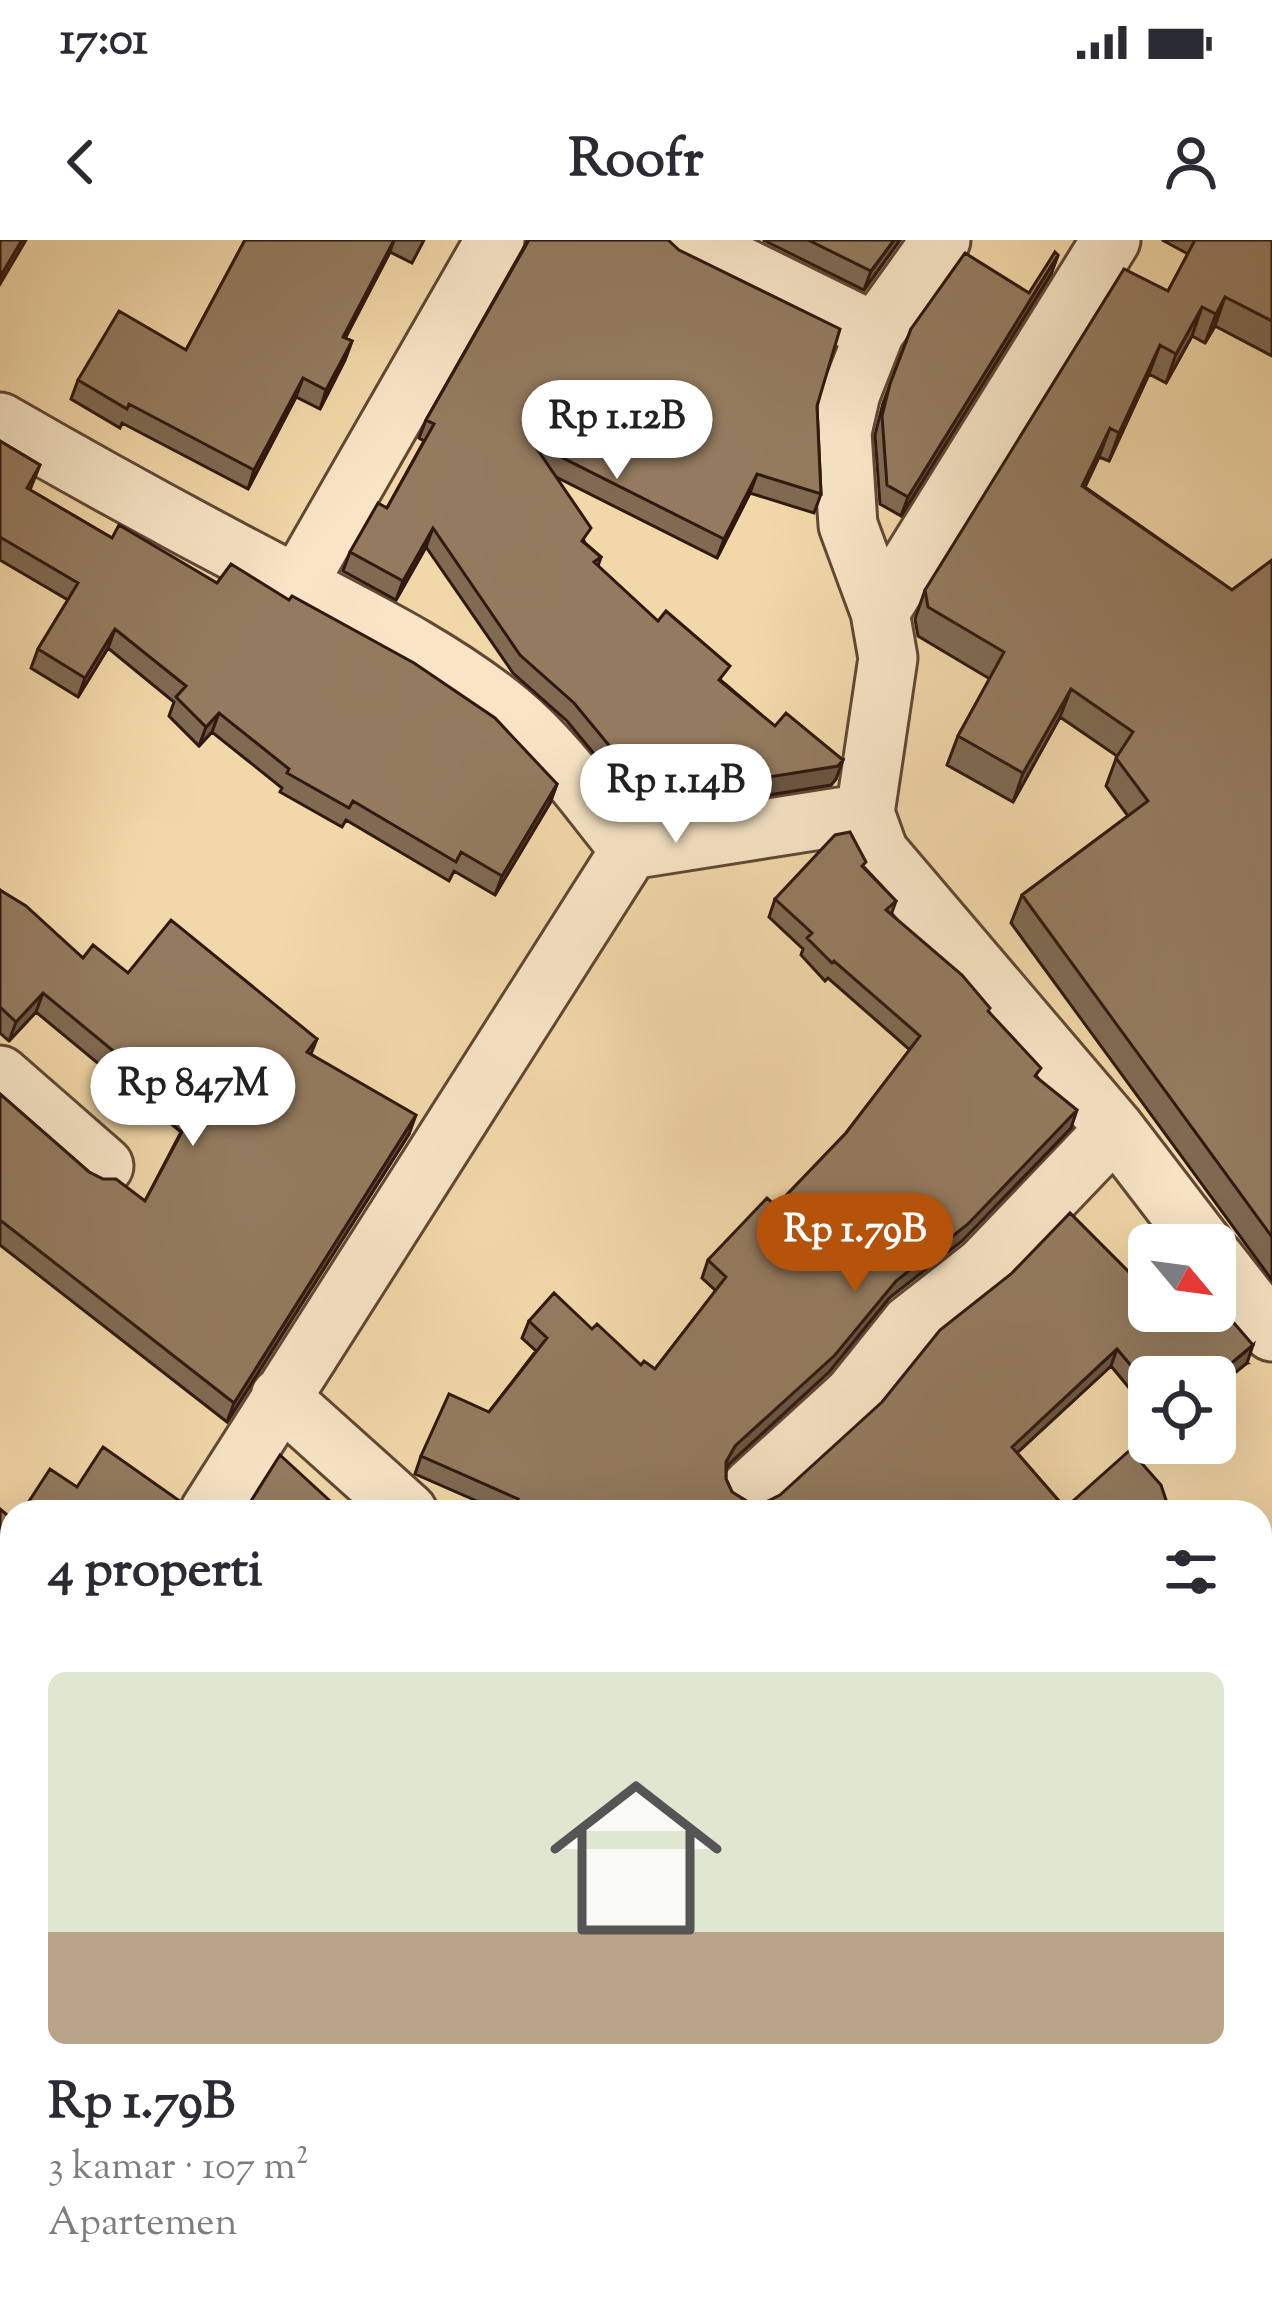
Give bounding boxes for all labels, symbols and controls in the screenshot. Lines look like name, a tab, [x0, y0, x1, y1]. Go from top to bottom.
text: 17:01	[60, 10, 148, 75]
text: Roofr	[568, 123, 704, 201]
icon: back	[48, 129, 114, 195]
icon: person	[1158, 129, 1224, 195]
pin: Rp 1.12B	[493, 380, 741, 482]
text: Rp 1.12B	[549, 391, 685, 447]
pin: Rp 1.14B	[552, 744, 800, 846]
text: Rp 1.14B	[607, 755, 745, 811]
pin: Rp 847M	[82, 1047, 304, 1149]
text: Rp 847M	[117, 1058, 269, 1114]
pin: Rp 1.79B	[731, 1193, 979, 1295]
text: Rp 1.79B	[784, 1204, 926, 1260]
north arrow	[1128, 1224, 1236, 1332]
map controls	[1128, 1224, 1236, 1464]
button: locate	[1128, 1356, 1236, 1464]
text: 4 properti	[48, 1536, 263, 1609]
icon: filters	[1158, 1539, 1224, 1605]
icon: home	[528, 1750, 744, 1966]
text: Rp 1.79B	[48, 2068, 235, 2141]
text: 3 kamar · 107 m²	[48, 2141, 309, 2197]
text: Apartemen	[48, 2197, 238, 2253]

